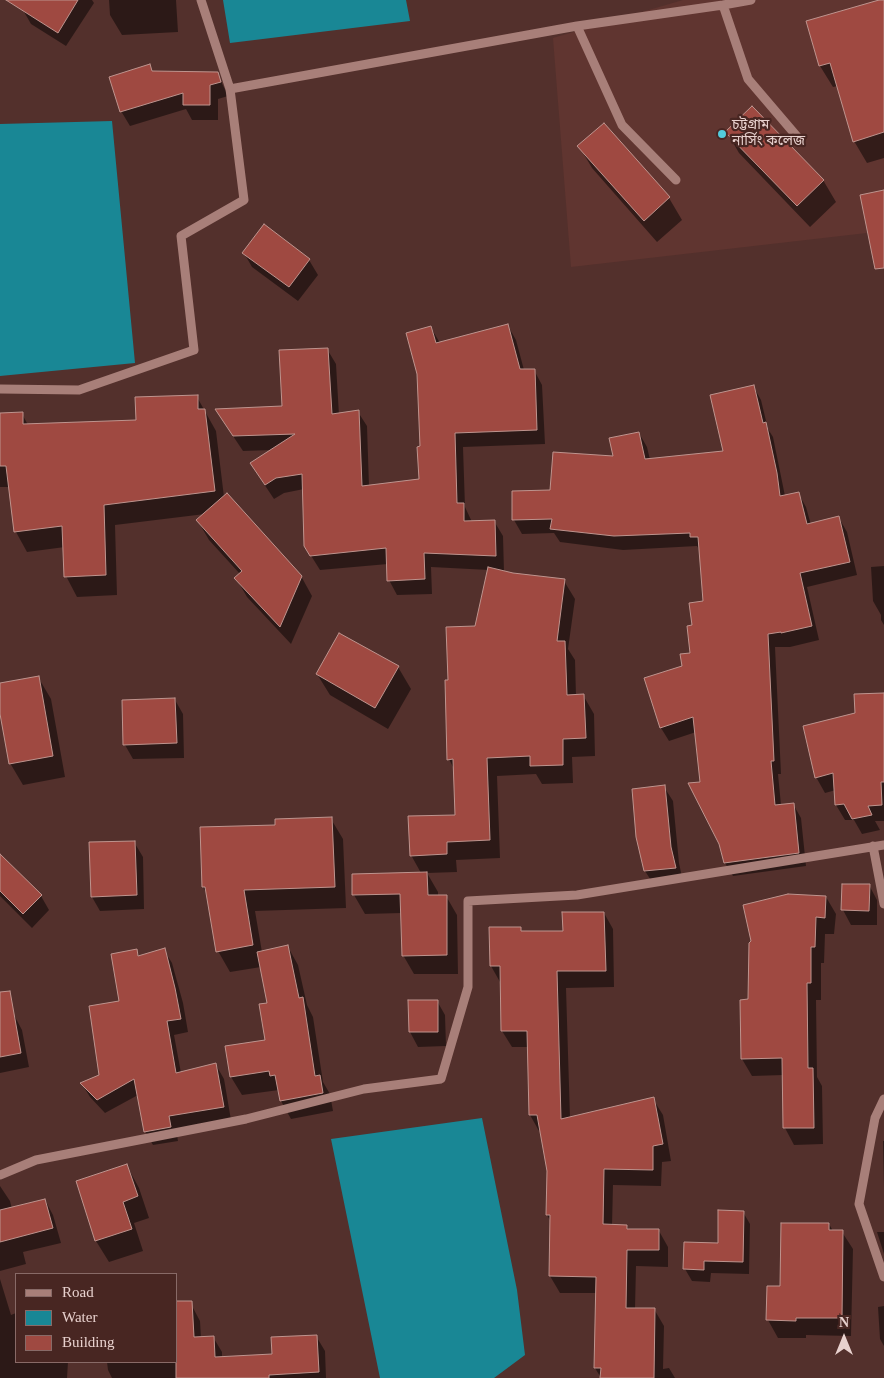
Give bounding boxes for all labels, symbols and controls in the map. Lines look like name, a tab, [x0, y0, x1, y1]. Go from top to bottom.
place label: চট্টগ্রাম নার্সিং কলেজ	[732, 118, 805, 150]
marker: চট্টগ্রাম নার্সিং কলেজ	[716, 128, 728, 140]
legend	[15, 1273, 178, 1363]
text: Road	[62, 1284, 94, 1300]
text: Water	[62, 1309, 97, 1325]
north arrow	[819, 1313, 869, 1363]
text: N	[839, 1315, 849, 1330]
text: Building	[62, 1334, 115, 1350]

